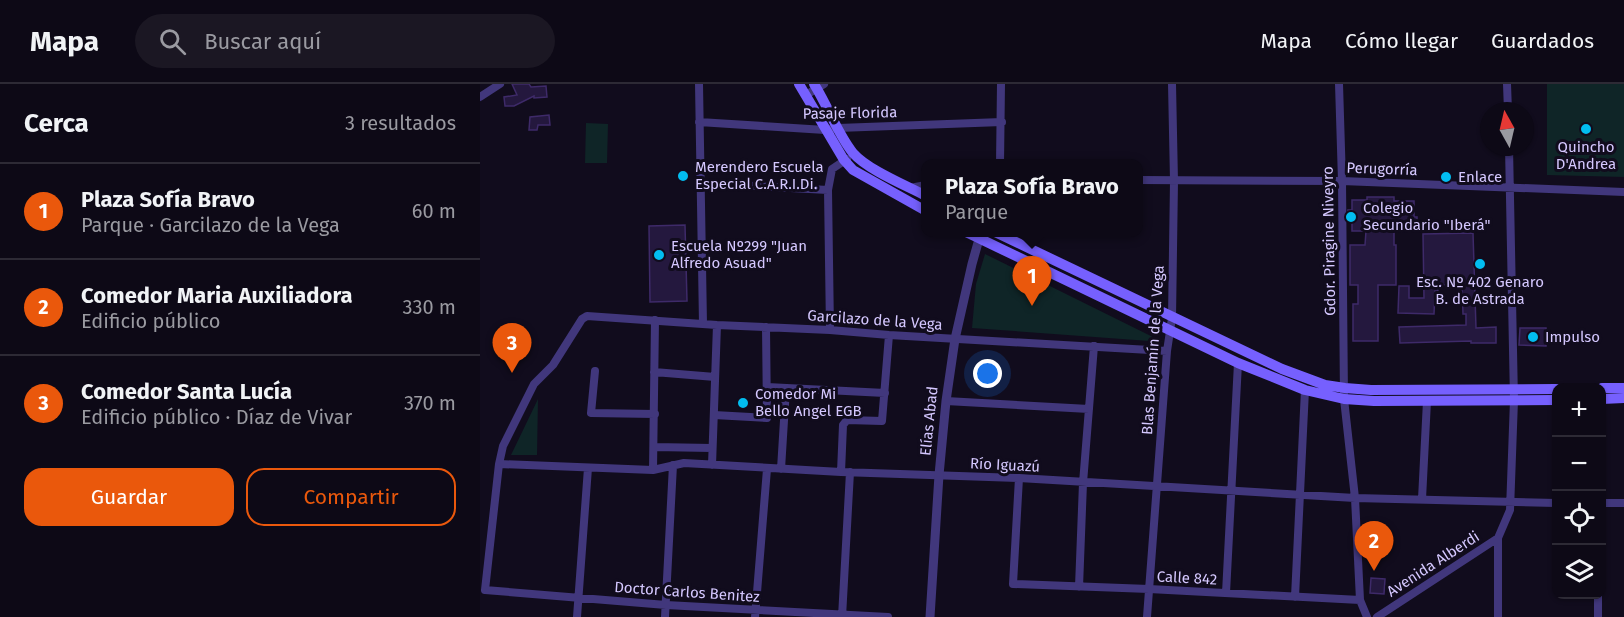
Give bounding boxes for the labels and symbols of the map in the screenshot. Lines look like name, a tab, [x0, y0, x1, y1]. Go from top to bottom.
north arrow	[1480, 102, 1534, 156]
street label: Pasaje Florida	[803, 103, 897, 123]
marker: Quincho D'Andrea	[1579, 122, 1593, 136]
place label: Quincho D'Andrea	[1556, 138, 1616, 173]
place label: Merendero Escuela Especial C.A.R.I.Di.	[695, 158, 824, 193]
street label: Perugorría	[1346, 159, 1418, 179]
street label: Gdor. Piragine Niveyro	[1319, 166, 1339, 316]
place label: Enlace	[1458, 168, 1502, 186]
marker: Merendero Escuela Especial C.A.R.I.Di.	[676, 169, 690, 183]
marker: Enlace	[1439, 170, 1453, 184]
place label: Colegio Secundario "Iberá"	[1363, 199, 1491, 234]
marker: Colegio Secundario "Iberá"	[1344, 210, 1358, 224]
place label: Escuela Nº299 "Juan Alfredo Asuad"	[671, 237, 807, 272]
marker: Escuela Nº299 "Juan Alfredo Asuad"	[652, 248, 666, 262]
pin: 1	[1012, 256, 1052, 306]
marker: Esc. Nº 402 Genaro B. de Astrada	[1473, 257, 1487, 271]
street label: Blas Benjamín de la Vega	[1138, 265, 1168, 435]
place label: Esc. Nº 402 Genaro B. de Astrada	[1416, 273, 1544, 308]
street label: Garcilazo de la Vega	[807, 306, 943, 334]
pin: 3	[492, 324, 531, 373]
place label: Impulso	[1545, 328, 1600, 346]
marker: Impulso	[1526, 330, 1540, 344]
your location	[973, 359, 1002, 388]
place label: Comedor Mi Bello Angel EGB	[755, 385, 862, 420]
street label: Elías Abad	[916, 385, 942, 457]
marker: Comedor Mi Bello Angel EGB	[736, 396, 750, 410]
street label: Río Iguazú	[970, 454, 1040, 476]
pin: 2	[1354, 522, 1394, 571]
street label: Avenida Alberdi	[1383, 527, 1483, 601]
street label: Calle 842	[1156, 567, 1218, 589]
street label: Doctor Carlos Benitez	[614, 578, 761, 606]

